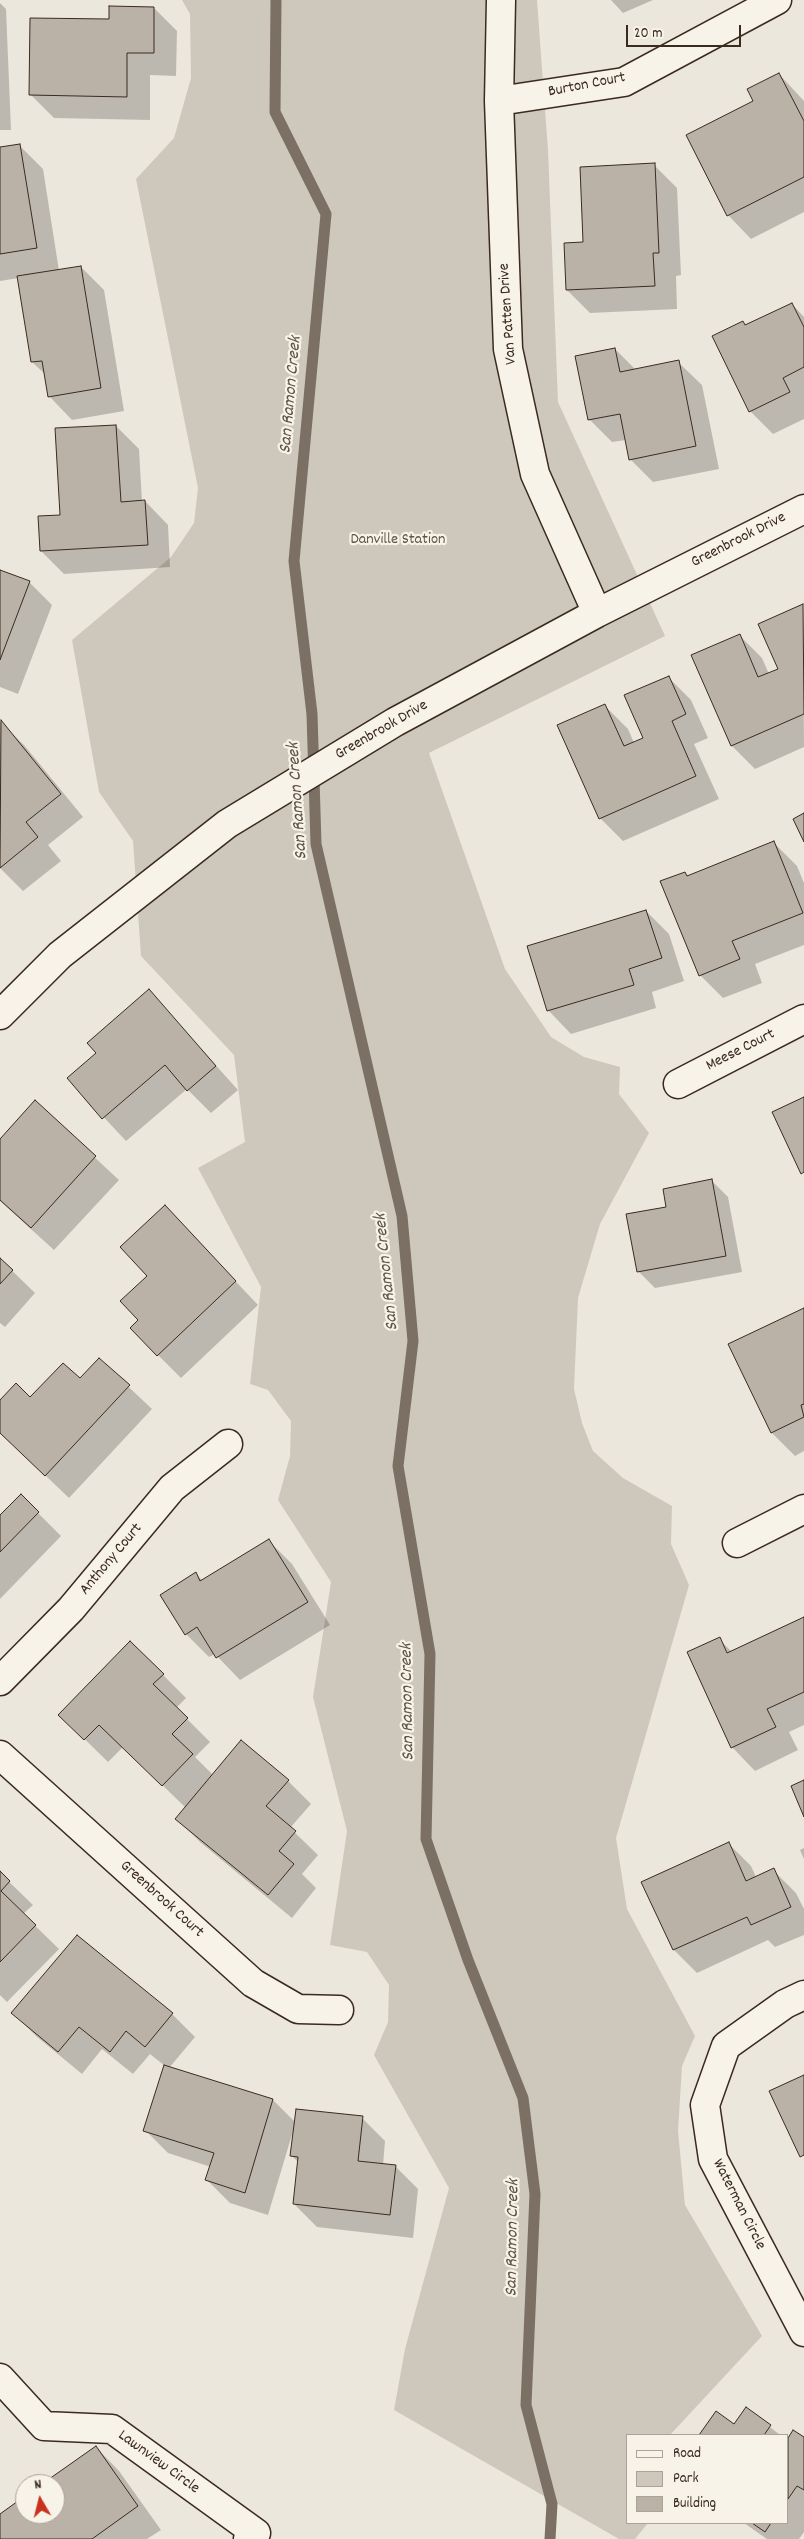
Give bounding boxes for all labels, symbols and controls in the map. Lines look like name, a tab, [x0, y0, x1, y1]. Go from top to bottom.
scale bar	[629, 15, 744, 47]
text: 20 m	[634, 23, 662, 45]
street label: Burton Court	[547, 69, 627, 103]
street label: Van Patten Drive	[496, 263, 522, 365]
water label: San Ramon Creek	[276, 335, 308, 455]
street label: Greenbrook Drive	[688, 509, 790, 573]
park label: Danville Station	[351, 531, 445, 551]
street label: Greenbrook Drive	[332, 697, 432, 765]
water label: San Ramon Creek	[284, 742, 314, 860]
street label: Meese Court	[703, 1025, 779, 1077]
water label: San Ramon Creek	[371, 1212, 405, 1332]
street label: Anthony Court	[76, 1520, 148, 1600]
water label: San Ramon Creek	[397, 1643, 421, 1761]
street label: Greenbrook Court	[115, 1857, 207, 1943]
street label: Waterman Circle	[707, 2156, 769, 2254]
water label: San Ramon Creek	[502, 2179, 526, 2297]
street label: Lawnview Circle	[113, 2427, 203, 2499]
legend	[626, 2434, 789, 2524]
text: Road	[673, 2443, 701, 2465]
text: Park	[673, 2468, 699, 2490]
north arrow	[15, 2474, 65, 2524]
text: N	[33, 2475, 43, 2496]
text: Building	[673, 2493, 716, 2515]

